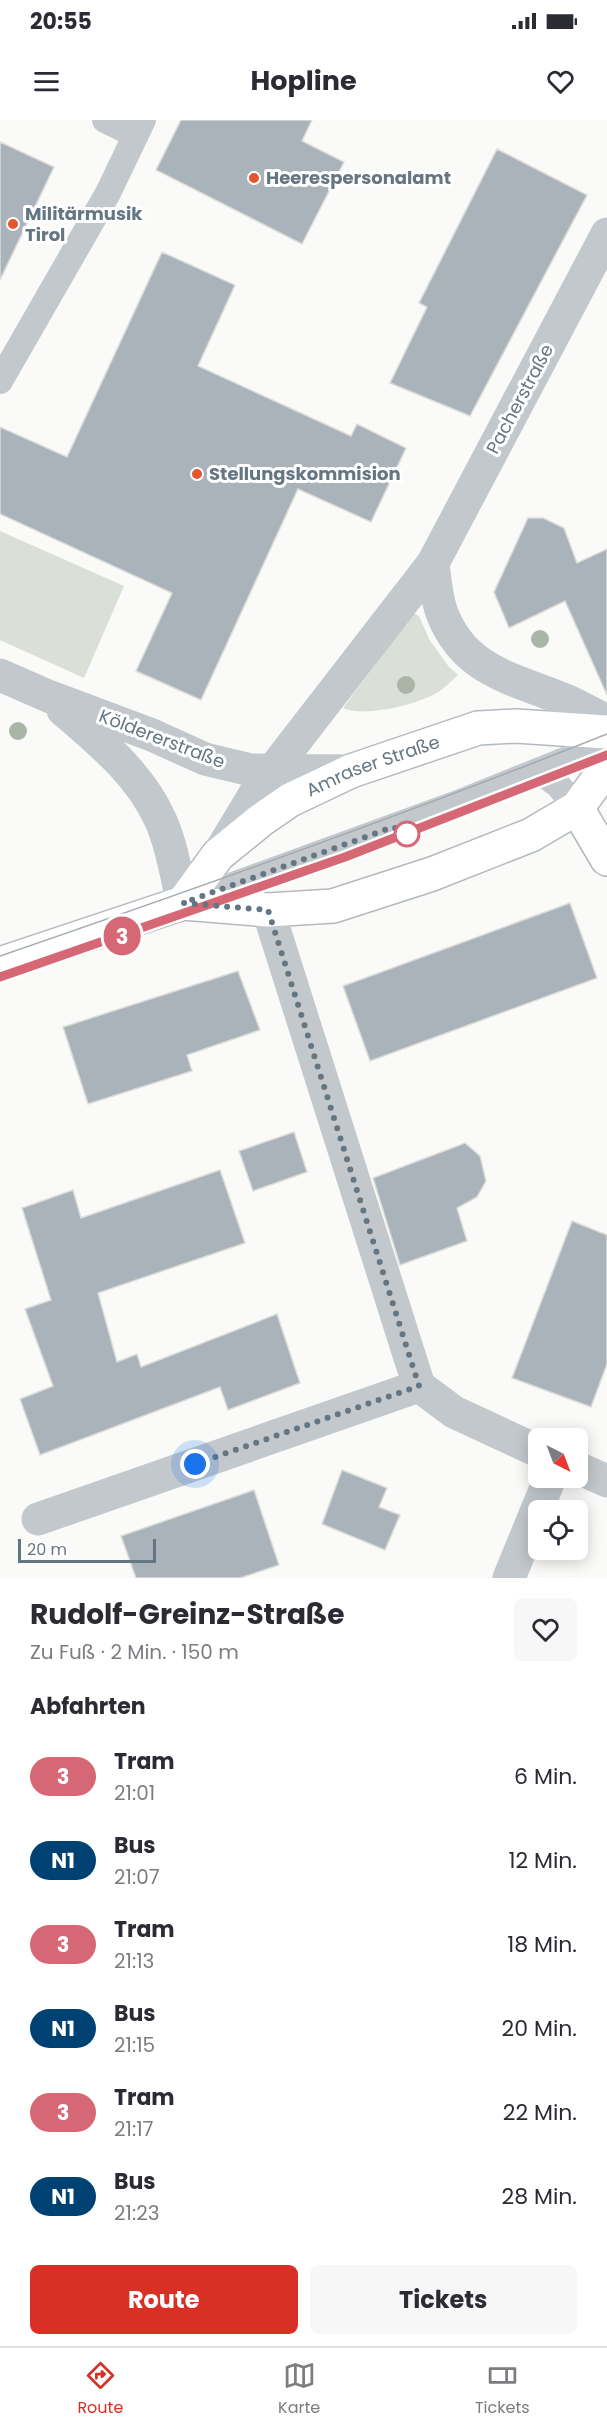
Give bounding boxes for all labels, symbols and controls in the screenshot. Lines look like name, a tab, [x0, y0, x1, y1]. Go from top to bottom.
text: 20:55	[30, 6, 92, 37]
text: Hopline	[250, 62, 357, 99]
icon: menu	[30, 65, 63, 98]
icon: heart	[544, 65, 577, 98]
place label: Heerespersonalamt	[266, 165, 451, 190]
marker: Heerespersonalamt	[247, 171, 261, 185]
place label: Militärmusik Tirol	[25, 201, 143, 247]
marker: Militärmusik Tirol	[6, 217, 20, 231]
street label: Pacherstraße	[480, 339, 559, 458]
place label: Stellungskommision	[209, 461, 401, 486]
marker: Stellungskommision	[190, 467, 204, 481]
street label: Köldererstraße	[96, 703, 229, 774]
street label: Amraser Straße	[302, 729, 443, 803]
unlabelled marker	[394, 821, 420, 847]
line badge: 3	[102, 916, 142, 956]
text: 3	[116, 922, 128, 951]
north arrow	[528, 1428, 588, 1488]
map controls	[528, 1428, 588, 1560]
your location	[180, 1449, 210, 1479]
button: locate	[528, 1500, 588, 1560]
scale bar	[18, 1536, 156, 1564]
text: 20 m	[27, 1538, 67, 1561]
text: Rudolf-Greinz-Straße	[30, 1595, 345, 1634]
button: heart	[514, 1598, 577, 1661]
text: Zu Fuß · 2 Min. · 150 m	[30, 1638, 239, 1666]
text: Abfahrten	[30, 1691, 146, 1722]
text: Tram	[114, 1746, 175, 1777]
text: 6 Min.	[514, 1761, 577, 1792]
text: 3	[57, 1762, 69, 1791]
text: 21:01	[114, 1779, 155, 1807]
text: Bus	[114, 1830, 156, 1861]
text: 12 Min.	[508, 1845, 577, 1876]
text: N1	[51, 1846, 75, 1875]
text: 21:07	[114, 1863, 160, 1891]
text: Tram	[114, 1914, 175, 1945]
text: 18 Min.	[507, 1929, 577, 1960]
text: 3	[57, 1930, 69, 1959]
text: 21:13	[114, 1947, 154, 1975]
text: Bus	[114, 1998, 156, 2029]
text: 20 Min.	[502, 2013, 577, 2044]
text: N1	[51, 2014, 75, 2043]
text: 21:15	[114, 2031, 155, 2059]
text: Tram	[114, 2082, 175, 2113]
text: 22 Min.	[503, 2097, 577, 2128]
text: 3	[57, 2098, 69, 2127]
text: 21:17	[114, 2115, 153, 2143]
text: Bus	[114, 2166, 156, 2197]
text: 28 Min.	[502, 2181, 577, 2212]
text: N1	[51, 2182, 75, 2211]
text: 21:23	[114, 2199, 159, 2227]
button: Route	[30, 2265, 298, 2334]
button: Tickets	[310, 2265, 577, 2334]
tab: Route	[77, 2359, 123, 2420]
tab: Karte	[278, 2359, 320, 2420]
tab: Tickets	[475, 2359, 530, 2420]

